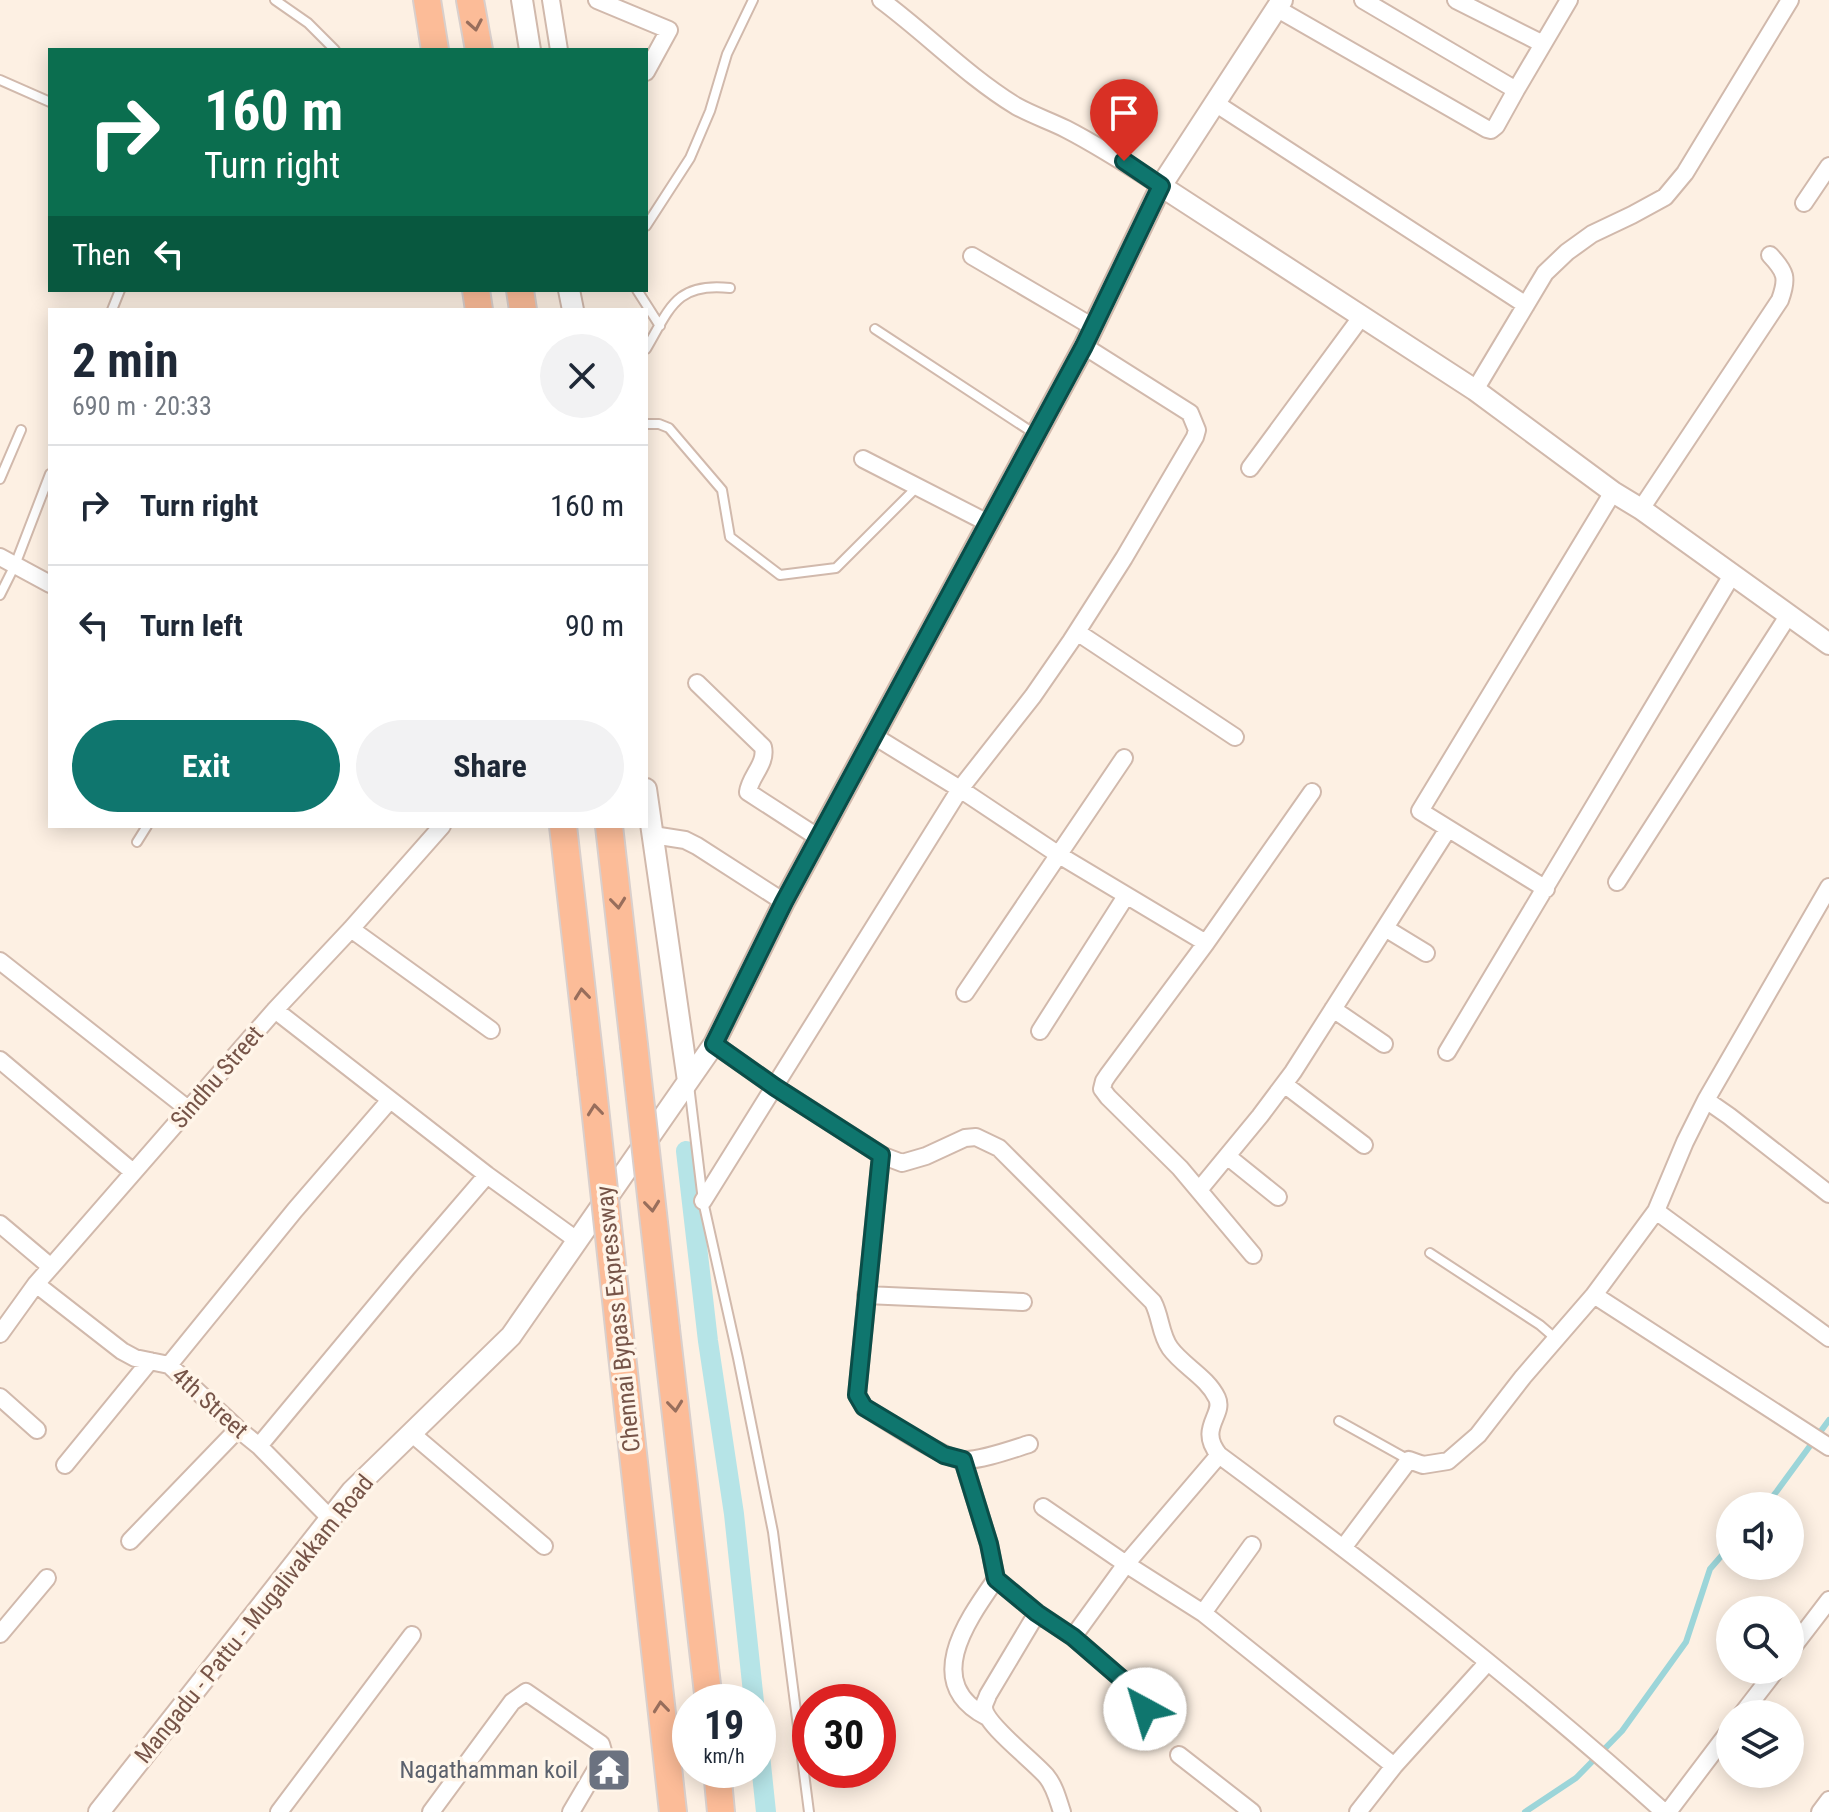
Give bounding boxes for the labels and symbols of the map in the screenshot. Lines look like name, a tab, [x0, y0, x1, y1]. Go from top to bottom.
one-way arrow	[465, 18, 482, 32]
pin	[1090, 79, 1158, 161]
one-way arrow	[609, 897, 626, 910]
one-way arrow	[573, 987, 590, 1000]
street label: Sindhu Street	[165, 1020, 269, 1134]
one-way arrow	[586, 1104, 603, 1117]
street label: Chennai Bypass Expressway	[590, 1185, 646, 1453]
one-way arrow	[644, 1200, 661, 1213]
street label: 4th Street	[166, 1362, 254, 1444]
one-way arrow	[667, 1400, 684, 1413]
street label: Mangadu - Pattu - Mugalivakkam Road	[129, 1469, 379, 1769]
position arrow	[1103, 1667, 1187, 1751]
speed limit sign: 30	[792, 1684, 896, 1788]
one-way arrow	[653, 1700, 670, 1713]
temple icon: Nagathamman koil	[585, 1746, 633, 1794]
place label: Nagathamman koil	[399, 1756, 578, 1784]

